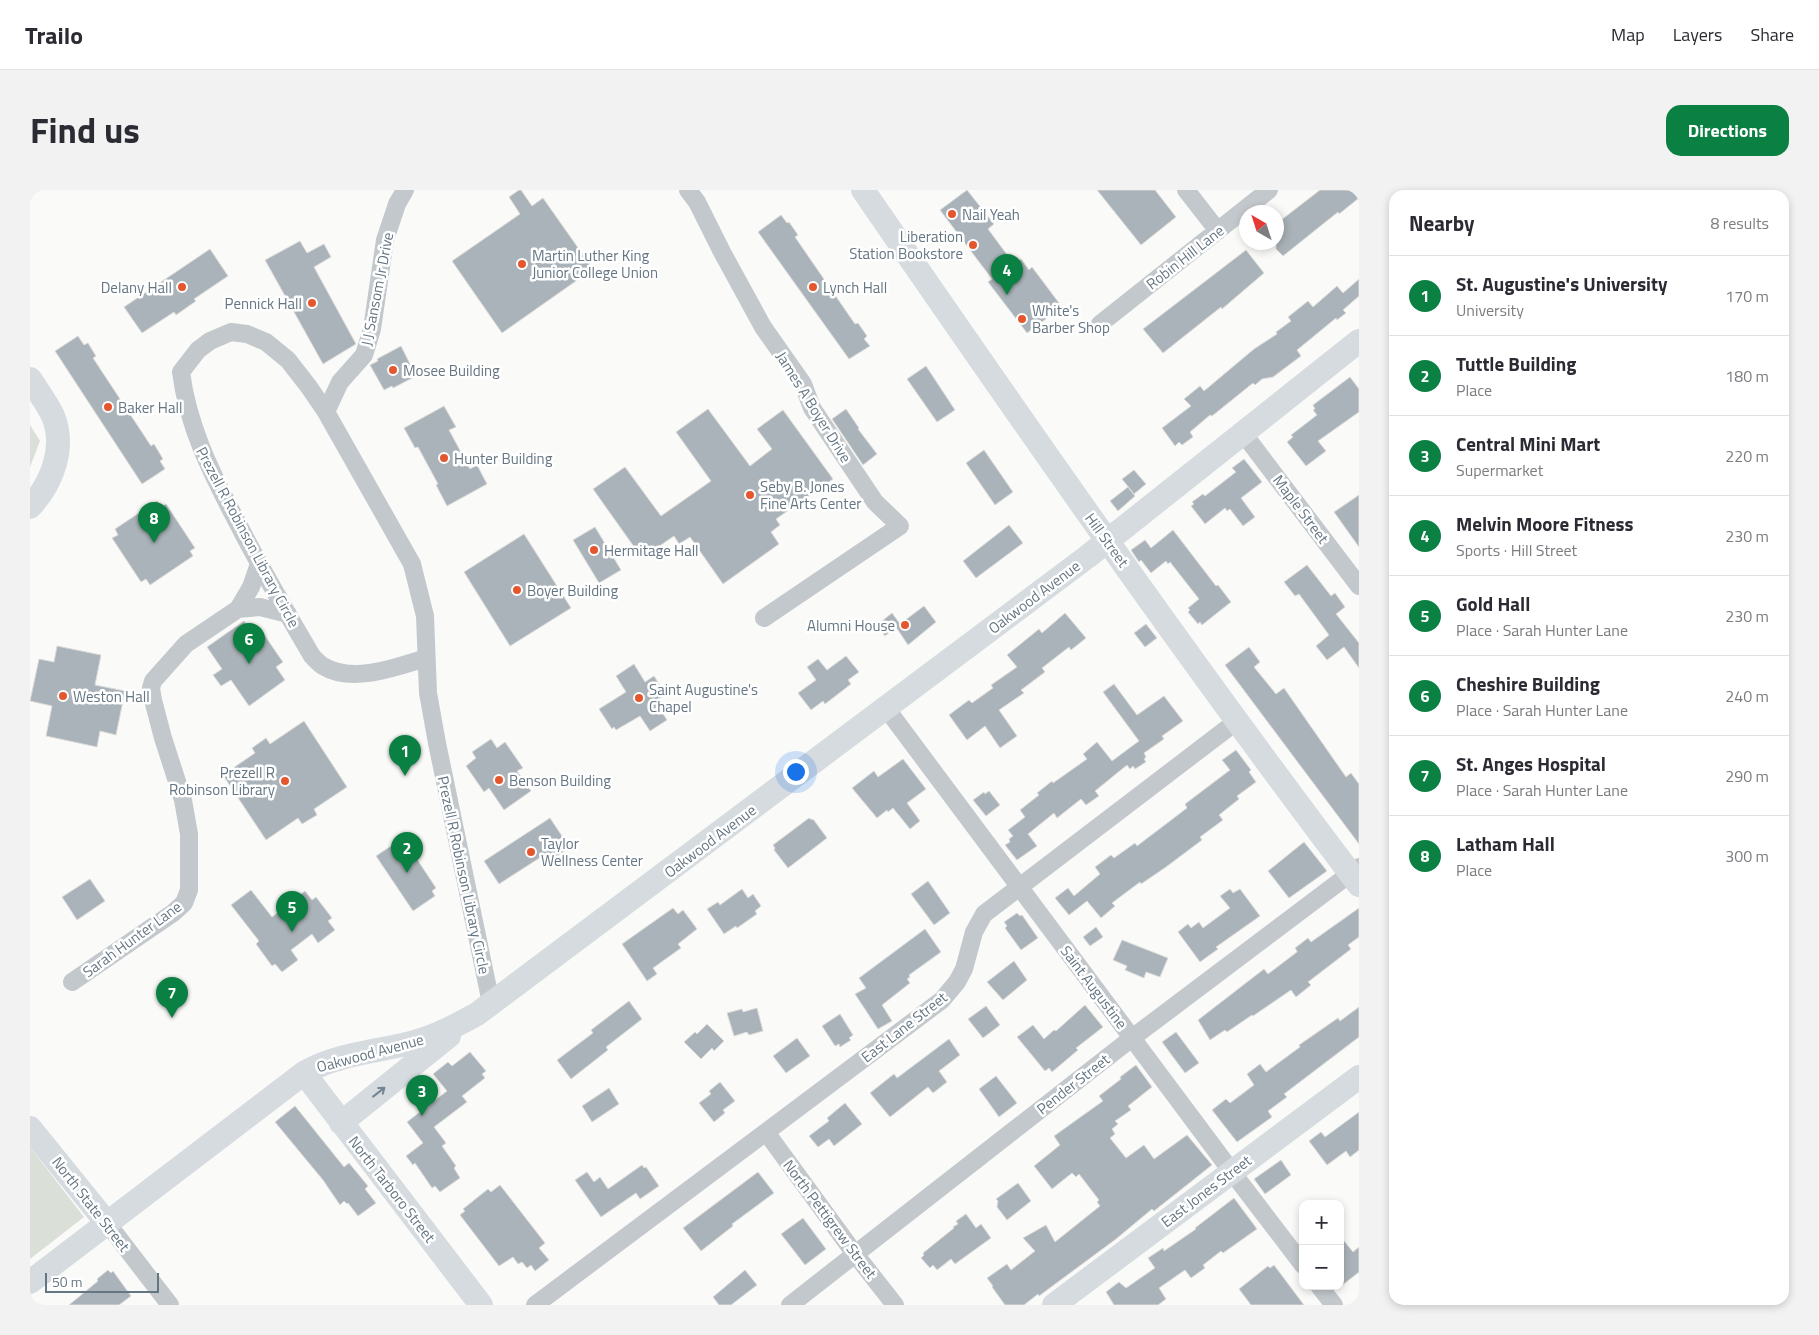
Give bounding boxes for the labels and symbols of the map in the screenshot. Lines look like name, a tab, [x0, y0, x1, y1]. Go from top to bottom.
place label: Nail Yeah	[962, 203, 1020, 226]
north arrow	[1239, 205, 1284, 250]
marker: Nail Yeah	[946, 208, 958, 220]
street label: Robin Hill Lane	[1141, 219, 1229, 295]
place label: Liberation Station Bookstore	[849, 225, 963, 265]
street label: J J Sansom Jr Drive	[355, 230, 399, 348]
marker: Liberation Station Bookstore	[967, 239, 979, 251]
place label: Martin Luther King Junior College Union	[532, 244, 658, 284]
pin: 4	[991, 254, 1023, 295]
marker: Martin Luther King Junior College Union	[516, 258, 528, 270]
place label: Delany Hall	[101, 276, 172, 299]
place label: Lynch Hall	[823, 276, 887, 299]
marker: Delany Hall	[176, 281, 188, 293]
marker: Lynch Hall	[807, 281, 819, 293]
place label: Pennick Hall	[225, 292, 302, 315]
marker: Pennick Hall	[306, 297, 318, 309]
place label: White's Barber Shop	[1032, 299, 1110, 339]
marker: White's Barber Shop	[1016, 313, 1028, 325]
street label: James A Boyer Drive	[770, 347, 858, 467]
place label: Mosee Building	[403, 359, 500, 382]
marker: Mosee Building	[387, 364, 399, 376]
place label: Baker Hall	[118, 396, 182, 419]
marker: Baker Hall	[102, 401, 114, 413]
street label: Prezell R Robinson Library Circle	[190, 442, 306, 632]
place label: Hunter Building	[454, 447, 553, 470]
marker: Hunter Building	[438, 452, 450, 464]
street label: Maple Street	[1267, 470, 1335, 549]
place label: Seby B. Jones Fine Arts Center	[760, 475, 861, 515]
marker: Seby B. Jones Fine Arts Center	[744, 489, 756, 501]
pin: 8	[138, 502, 170, 543]
street label: Hill Street	[1079, 508, 1135, 573]
place label: Hermitage Hall	[604, 539, 699, 562]
marker: Hermitage Hall	[588, 544, 600, 556]
street label: Oakwood Avenue	[983, 555, 1085, 639]
place label: Boyer Building	[527, 579, 618, 602]
marker: Boyer Building	[511, 584, 523, 596]
place label: Alumni House	[807, 614, 895, 637]
marker: Alumni House	[899, 619, 911, 631]
pin: 6	[233, 623, 265, 664]
place label: Saint Augustine's Chapel	[649, 678, 758, 718]
place label: Weston Hall	[73, 685, 150, 708]
marker: Weston Hall	[57, 690, 69, 702]
marker: Saint Augustine's Chapel	[633, 692, 645, 704]
pin: 1	[389, 735, 421, 776]
your location	[783, 759, 809, 785]
place label: Prezell R Robinson Library	[169, 761, 275, 801]
place label: Benson Building	[509, 769, 611, 792]
street label: Prezell R Robinson Library Circle	[432, 774, 496, 976]
marker: Benson Building	[493, 774, 505, 786]
marker: Prezell R Robinson Library	[279, 775, 291, 787]
street label: Oakwood Avenue	[659, 799, 761, 883]
pin: 2	[391, 832, 423, 873]
place label: Taylor Wellness Center	[541, 832, 643, 872]
marker: Taylor Wellness Center	[525, 846, 537, 858]
pin: 5	[276, 891, 308, 932]
street label: Sarah Hunter Lane	[78, 895, 186, 983]
street label: Saint Augustine	[1055, 940, 1133, 1034]
pin: 7	[156, 977, 188, 1018]
street label: East Lane Street	[856, 986, 952, 1068]
street label: Oakwood Avenue	[314, 1028, 426, 1078]
street label: Pender Street	[1032, 1048, 1115, 1120]
pin: 3	[406, 1075, 438, 1116]
one-way arrow	[372, 1087, 385, 1098]
street label: North Tarboro Street	[343, 1131, 441, 1248]
street label: East Jones Street	[1156, 1149, 1257, 1233]
street label: North State Street	[46, 1151, 136, 1257]
street label: North Pettigrew Street	[778, 1155, 883, 1284]
scale bar	[45, 1270, 159, 1293]

